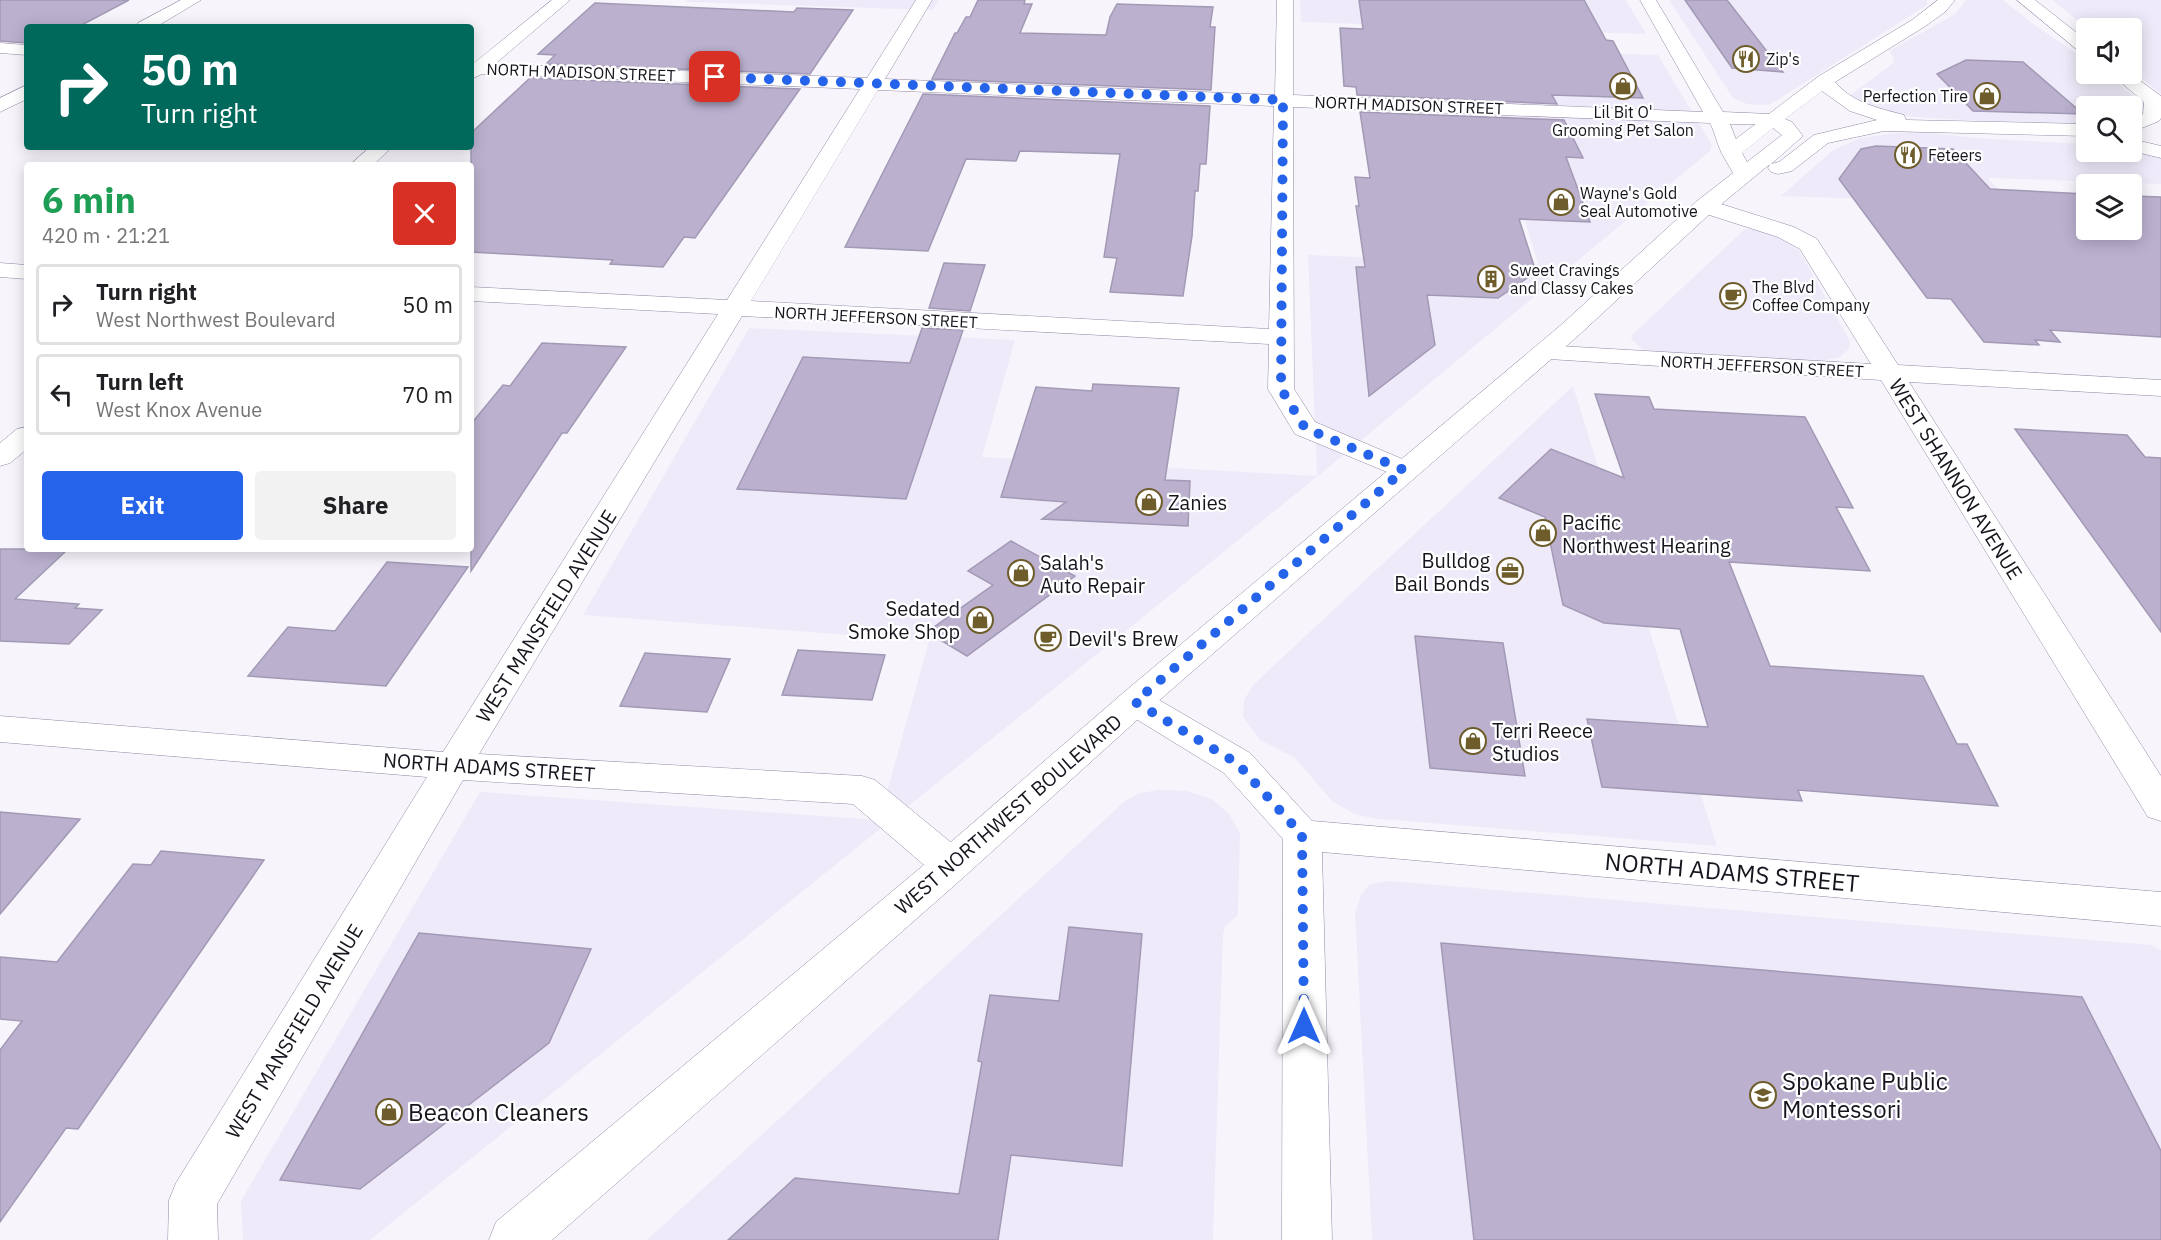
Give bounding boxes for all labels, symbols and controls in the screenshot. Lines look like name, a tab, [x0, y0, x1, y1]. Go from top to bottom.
map controls	[2076, 18, 2142, 240]
button: sound	[2076, 18, 2142, 84]
text: 50 m	[141, 42, 239, 97]
restaurant icon: Zip's	[1731, 44, 1761, 74]
icon: right	[42, 48, 120, 126]
place label: Zip's	[1766, 49, 1800, 69]
pin	[689, 51, 740, 102]
street label: NORTH MADISON STREET	[486, 59, 676, 85]
icon: arrive	[698, 60, 731, 93]
shop icon: Lil Bit O' Grooming Pet Salon	[1608, 71, 1638, 101]
shop icon: Perfection Tire	[1972, 81, 2002, 111]
place label: Perfection Tire	[1863, 86, 1968, 106]
street label: NORTH MADISON STREET	[1314, 92, 1504, 118]
text: Turn right	[141, 95, 258, 130]
button: search	[2076, 96, 2142, 162]
place label: Lil Bit O' Grooming Pet Salon	[1552, 102, 1694, 140]
restaurant icon: Feteers	[1893, 140, 1923, 170]
place label: Feteers	[1928, 145, 1982, 165]
button: layers	[2076, 174, 2142, 240]
text: 6 min	[42, 176, 136, 223]
button: close	[393, 182, 456, 245]
place label: Wayne's Gold Seal Automotive	[1580, 183, 1698, 221]
shop icon: Wayne's Gold Seal Automotive	[1546, 187, 1576, 217]
text: 420 m · 21:21	[42, 222, 170, 249]
place label: Sweet Cravings and Classy Cakes	[1510, 260, 1634, 298]
building icon: Sweet Cravings and Classy Cakes	[1476, 264, 1506, 294]
text: Turn right	[96, 277, 197, 306]
place label: The Blvd Coffee Company	[1752, 277, 1870, 315]
cafe icon: The Blvd Coffee Company	[1718, 281, 1748, 311]
icon: right	[45, 288, 78, 321]
text: 50 m	[402, 290, 453, 319]
street label: NORTH JEFFERSON STREET	[774, 302, 978, 332]
text: West Northwest Boulevard	[96, 306, 336, 333]
street label: NORTH JEFFERSON STREET	[1660, 351, 1864, 381]
text: Turn left	[96, 367, 184, 396]
street label: WEST SHANNON AVENUE	[1883, 373, 2029, 585]
icon: left	[45, 378, 78, 411]
text: 70 m	[402, 380, 453, 409]
text: West Knox Avenue	[96, 396, 262, 423]
button: Exit	[42, 471, 243, 540]
button: Share	[255, 471, 456, 540]
shop icon: Zanies	[1134, 487, 1164, 517]
place label: Zanies	[1168, 489, 1227, 516]
street label: WEST MANSFIELD AVENUE	[469, 505, 623, 727]
place label: Pacific Northwest Hearing	[1562, 509, 1731, 559]
shop icon: Pacific Northwest Hearing	[1528, 518, 1558, 548]
place label: Bulldog Bail Bonds	[1394, 547, 1490, 597]
place label: Salah's Auto Repair	[1040, 549, 1145, 599]
office icon: Bulldog Bail Bonds	[1495, 556, 1525, 586]
shop icon: Salah's Auto Repair	[1006, 558, 1036, 588]
place label: Sedated Smoke Shop	[848, 595, 960, 645]
shop icon: Sedated Smoke Shop	[965, 605, 995, 635]
cafe icon: Devil's Brew	[1033, 623, 1063, 653]
place label: Devil's Brew	[1068, 625, 1178, 652]
street label: WEST NORTHWEST BOULEVARD	[889, 708, 1127, 920]
place label: Terri Reece Studios	[1492, 717, 1593, 767]
shop icon: Terri Reece Studios	[1458, 726, 1488, 756]
street label: NORTH ADAMS STREET	[382, 746, 596, 788]
street label: NORTH ADAMS STREET	[1603, 845, 1861, 899]
street label: WEST MANSFIELD AVENUE	[219, 919, 369, 1143]
position arrow	[1272, 994, 1336, 1058]
place label: Spokane Public Montessori	[1782, 1065, 1948, 1125]
school or university icon: Spokane Public Montessori	[1748, 1080, 1778, 1110]
place label: Beacon Cleaners	[408, 1096, 589, 1128]
shop icon: Beacon Cleaners	[374, 1097, 404, 1127]

